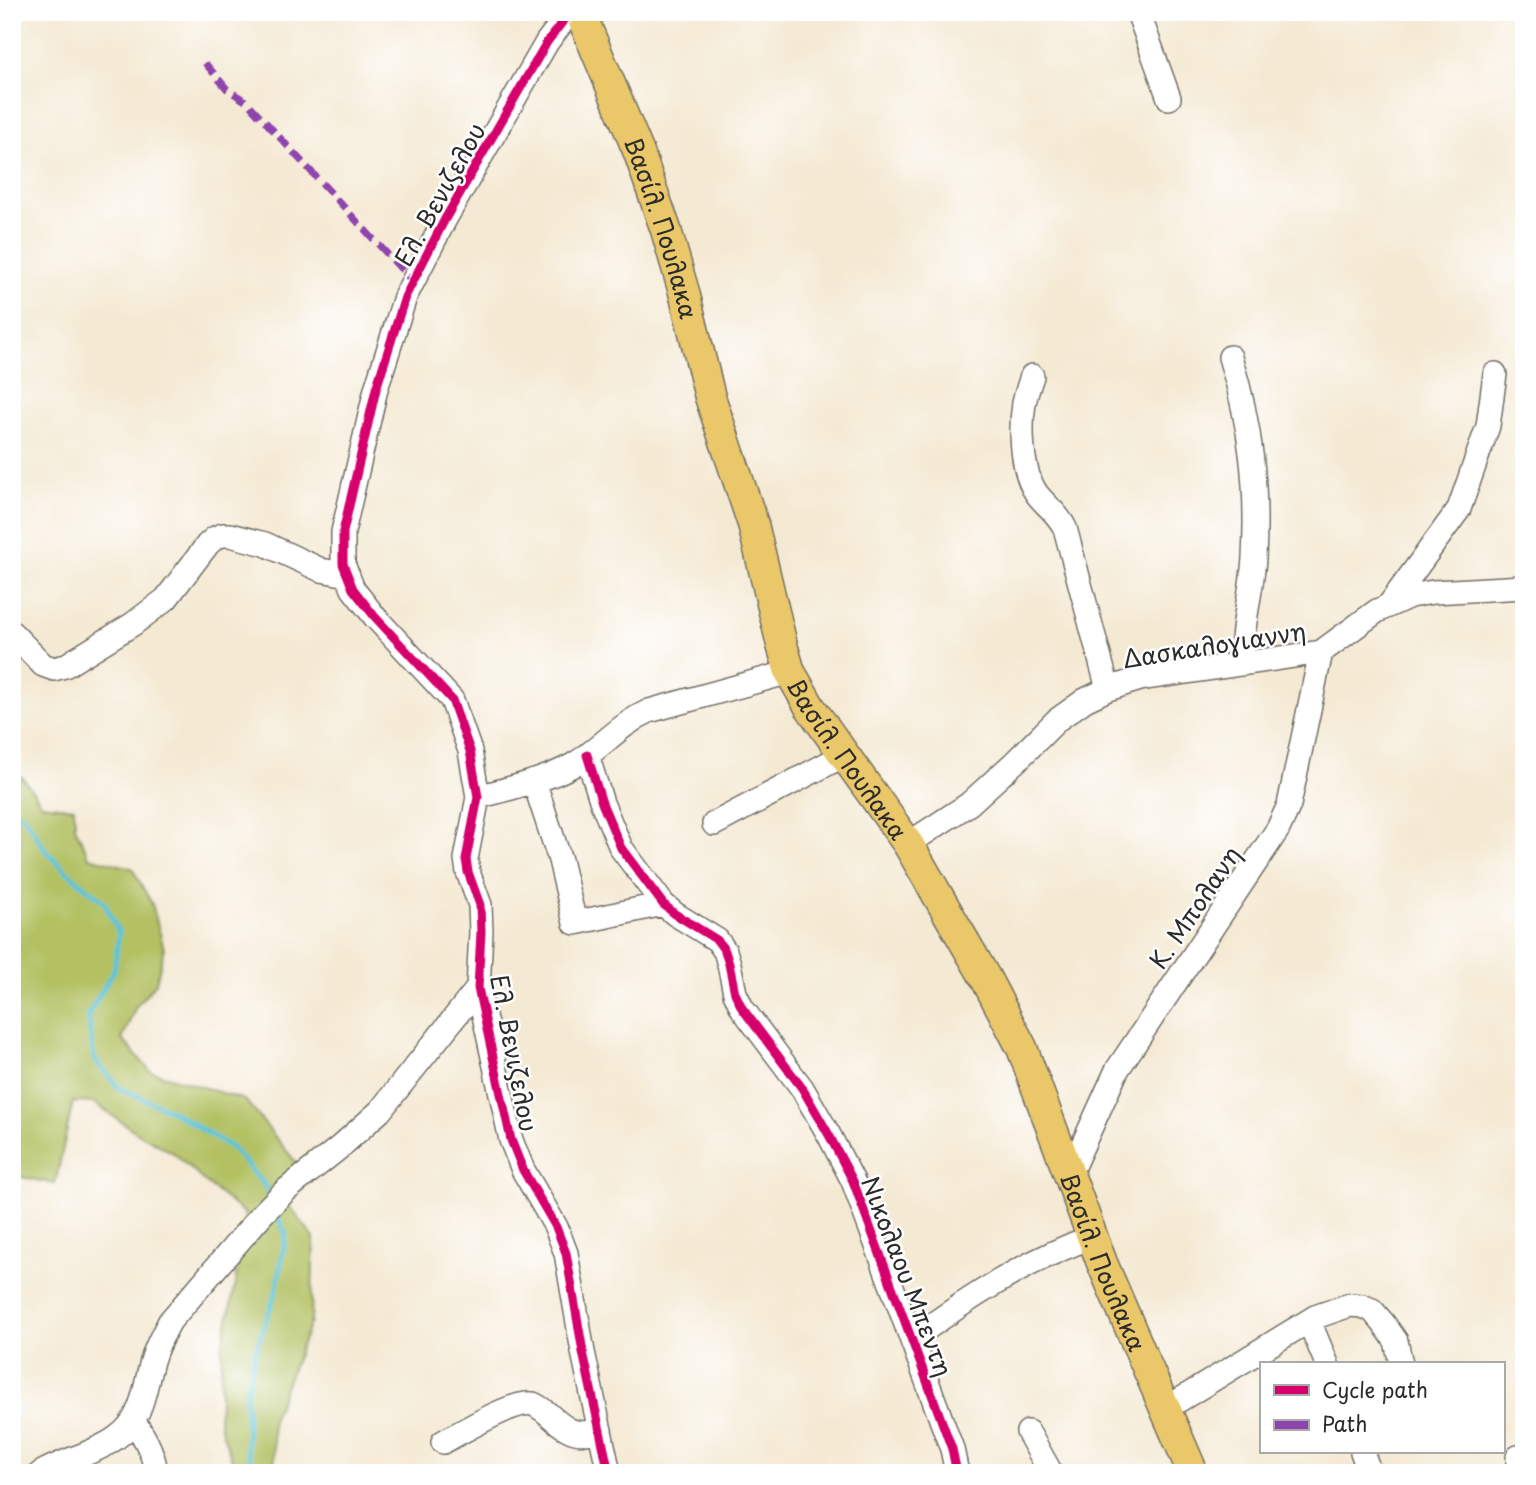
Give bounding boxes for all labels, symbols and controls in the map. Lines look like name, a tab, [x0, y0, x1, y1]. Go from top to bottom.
street label: Ελ. Βενιζελου	[385, 116, 493, 272]
street label: Βασίλ. Πουλακα	[616, 130, 708, 323]
street label: Δασκαλογιαννη	[1120, 612, 1308, 676]
street label: Βασίλ. Πουλακα	[779, 671, 917, 847]
street label: Κ. Μπολανη	[1139, 838, 1249, 976]
street label: Ελ. Βενιζελου	[482, 971, 548, 1135]
street label: Βασίλ. Πουλακα	[1052, 1167, 1156, 1357]
street label: Νικολαου Μπεντη	[853, 1171, 963, 1381]
legend	[1260, 1362, 1504, 1454]
text: Cycle path	[1322, 1373, 1428, 1405]
text: Path	[1322, 1407, 1367, 1439]

